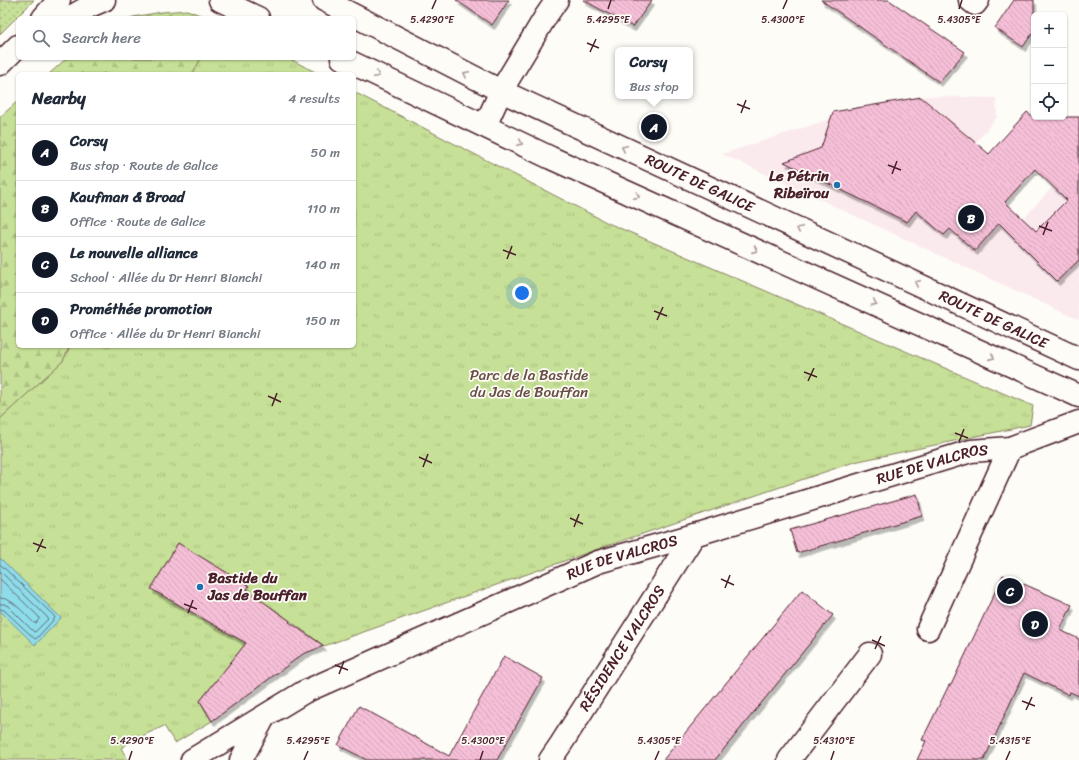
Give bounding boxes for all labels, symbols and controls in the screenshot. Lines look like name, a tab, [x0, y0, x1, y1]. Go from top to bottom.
text: 5.4290°E	[410, 11, 455, 29]
text: 5.4295°E	[586, 11, 631, 29]
text: 5.4300°E	[761, 11, 806, 29]
text: 5.4305°E	[937, 11, 982, 29]
map controls	[1031, 12, 1067, 120]
button: +	[1031, 12, 1067, 48]
search box	[16, 16, 356, 60]
text: Search here	[62, 25, 141, 51]
icon: search	[30, 27, 52, 49]
popup	[615, 47, 693, 99]
button: −	[1031, 48, 1067, 84]
text: Corsy	[629, 49, 667, 75]
one-way arrow	[373, 70, 380, 78]
one-way arrow	[463, 71, 471, 79]
text: Bus stop	[629, 75, 679, 98]
text: Nearby	[32, 83, 86, 113]
button: locate	[1031, 84, 1067, 120]
text: 4 results	[288, 87, 340, 110]
pin: A	[641, 112, 667, 142]
text: Corsy	[70, 128, 108, 154]
one-way arrow	[516, 138, 524, 146]
text: A	[41, 141, 49, 164]
text: 50 m	[310, 141, 340, 164]
one-way arrow	[621, 145, 629, 153]
street label: ROUTE DE GALICE	[641, 146, 760, 220]
text: Bus stop · Route de Galice	[70, 154, 218, 177]
place label: Le Pétrin Ribeïrou	[769, 163, 830, 206]
marker: Le Pétrin Ribeïrou	[832, 180, 842, 190]
text: Kaufman & Broad	[70, 184, 185, 210]
one-way arrow	[633, 191, 640, 199]
text: B	[41, 197, 49, 220]
text: 110 m	[307, 197, 340, 220]
pin: B	[958, 203, 984, 233]
text: Office · Route de Galice	[70, 210, 206, 233]
one-way arrow	[795, 226, 803, 234]
text: Le nouvelle alliance	[70, 240, 198, 266]
one-way arrow	[752, 245, 759, 253]
text: C	[41, 253, 49, 276]
text: 140 m	[305, 253, 340, 276]
text: School · Allée du Dr Henri Bianchi	[70, 266, 262, 289]
one-way arrow	[913, 280, 920, 288]
your location	[512, 283, 532, 303]
street label: ROUTE DE GALICE	[935, 283, 1054, 357]
text: Prométhée promotion	[70, 296, 212, 322]
one-way arrow	[869, 298, 877, 306]
text: D	[41, 309, 49, 332]
text: 150 m	[305, 309, 340, 332]
text: Office · Allée du Dr Henri Bianchi	[70, 322, 260, 345]
one-way arrow	[988, 352, 996, 360]
park label: Parc de la Bastide du Jas de Bouffan	[470, 362, 588, 405]
street label: RUE DE VALCROS	[873, 437, 990, 492]
street label: RUE DE VALCROS	[562, 527, 681, 587]
place label: Bastide du Jas de Bouffan	[207, 565, 308, 608]
pin: C	[997, 576, 1023, 606]
street label: RÉSIDENCE VALCROS	[572, 579, 672, 716]
marker: Bastide du Jas de Bouffan	[195, 582, 205, 592]
pin: D	[1022, 609, 1048, 639]
text: 5.4290°E	[110, 732, 155, 750]
text: 5.4295°E	[286, 732, 331, 750]
text: 5.4300°E	[461, 732, 506, 750]
text: 5.4305°E	[637, 732, 682, 750]
text: 5.4310°E	[813, 732, 856, 750]
text: 5.4315°E	[989, 732, 1032, 750]

